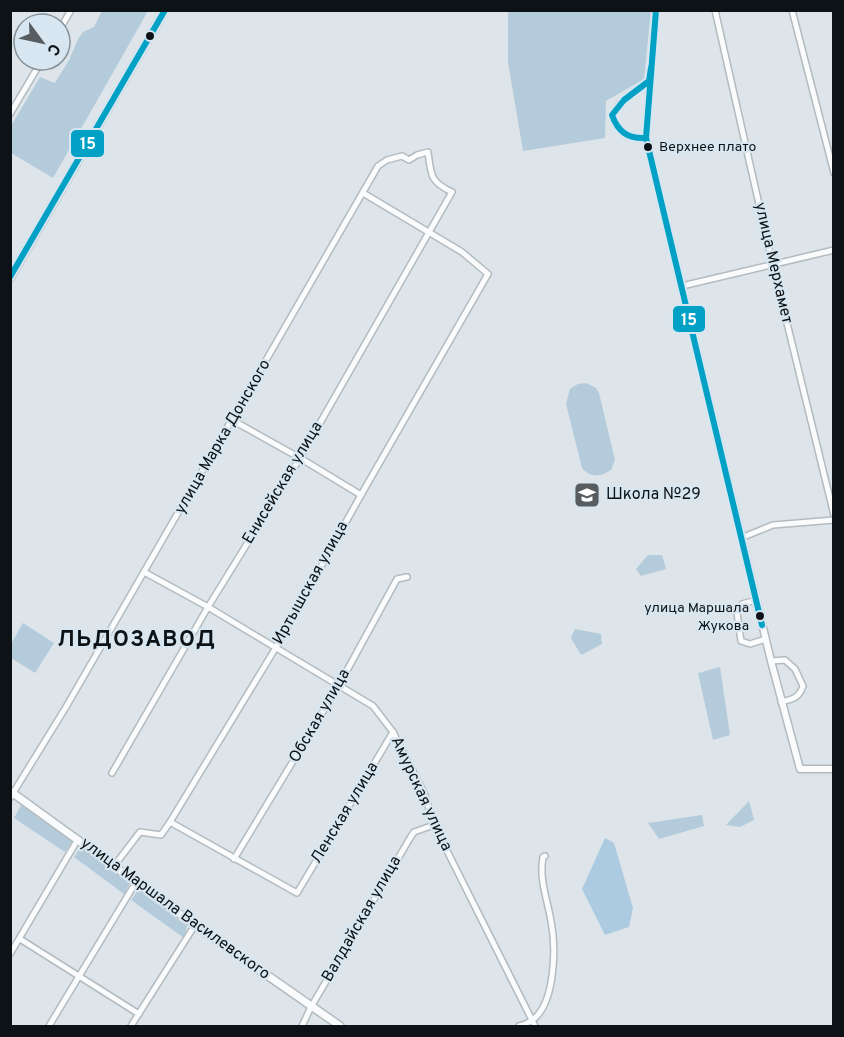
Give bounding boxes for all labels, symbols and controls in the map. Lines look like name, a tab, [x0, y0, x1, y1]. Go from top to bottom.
north arrow	[12, 12, 72, 72]
unlabelled marker	[144, 30, 156, 42]
text: С	[42, 39, 64, 59]
line badge: 15	[70, 129, 105, 158]
text: 15	[80, 135, 96, 155]
place label: Верхнее плато	[659, 139, 757, 156]
marker: Верхнее плато	[642, 141, 654, 153]
street label: улица Мерхамет	[749, 200, 797, 326]
line badge: 15	[672, 305, 706, 333]
text: 15	[681, 311, 697, 331]
street label: улица Марка Донского	[171, 356, 276, 518]
street label: Енисейская улица	[239, 418, 327, 548]
school or university icon: Школа №29	[572, 480, 602, 510]
place label: Школа №29	[606, 485, 701, 505]
street label: Иртышская улица	[269, 518, 353, 648]
place label: улица Маршала Жукова	[644, 600, 749, 635]
marker: улица Маршала Жукова	[754, 610, 766, 622]
district label: ЛЬДОЗАВОД	[58, 627, 216, 654]
street label: Обская улица	[285, 665, 355, 767]
street label: Амурская улица	[386, 734, 456, 854]
street label: Ленская улица	[307, 758, 383, 868]
street label: улица Маршала Василевского	[76, 833, 274, 985]
street label: Валдайская улица	[318, 852, 406, 986]

